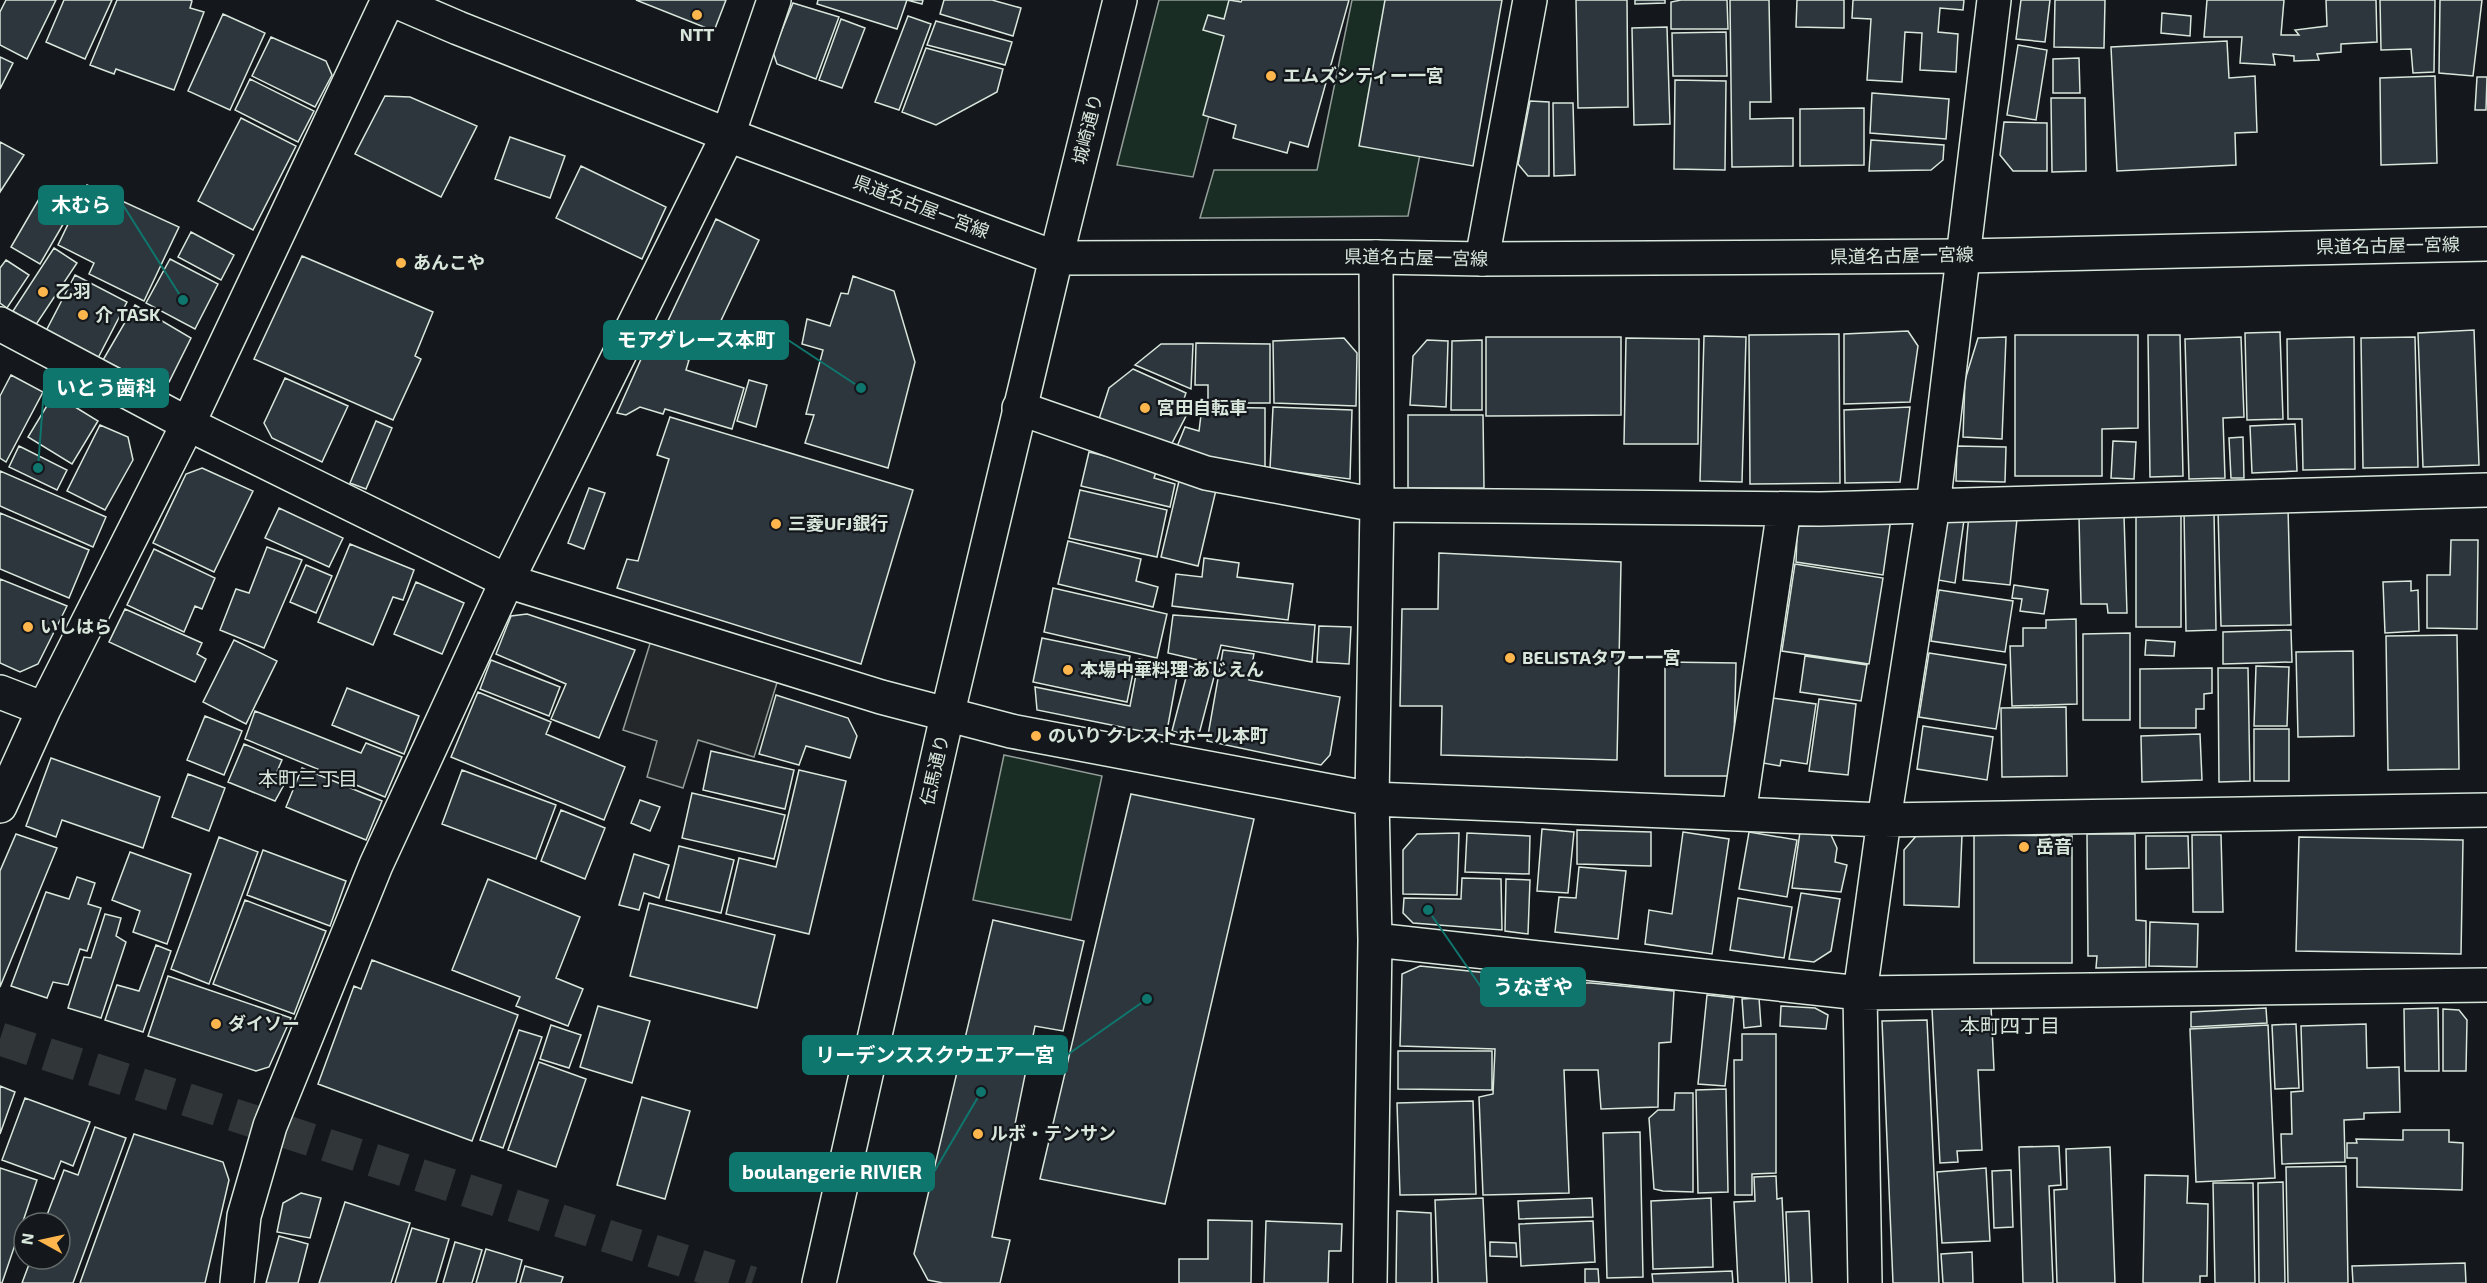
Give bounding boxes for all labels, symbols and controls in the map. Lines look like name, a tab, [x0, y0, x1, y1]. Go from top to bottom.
marker: NTT	[690, 8, 704, 22]
place label: NTT	[680, 23, 714, 45]
place label: エムズシティー一宮	[1283, 64, 1444, 86]
marker: エムズシティー一宮	[1264, 69, 1278, 83]
street label: 城崎通り	[1068, 91, 1106, 166]
street label: 県道名古屋一宮線	[850, 170, 993, 242]
callout: 木むら	[39, 186, 123, 224]
text: 木むら	[51, 192, 111, 216]
street label: 県道名古屋一宮線	[2316, 233, 2460, 257]
street label: 県道名古屋一宮線	[1830, 243, 1974, 267]
street label: 県道名古屋一宮線	[1344, 245, 1488, 269]
place label: あんこや	[413, 251, 485, 273]
marker: あんこや	[394, 256, 408, 270]
place label: 乙羽	[55, 280, 91, 302]
marker: 乙羽	[36, 285, 50, 299]
place label: 介 TASK	[95, 303, 161, 325]
marker: 介 TASK	[76, 308, 90, 322]
callout: モアグレース本町	[604, 321, 788, 359]
text: モアグレース本町	[617, 327, 775, 351]
callout: いとう歯科	[44, 369, 168, 407]
text: いとう歯科	[56, 375, 156, 399]
place label: 宮田自転車	[1157, 396, 1247, 418]
marker: 宮田自転車	[1138, 401, 1152, 415]
place label: 三菱UFJ銀行	[788, 512, 888, 534]
marker: 三菱UFJ銀行	[769, 517, 783, 531]
place label: いしはら	[40, 615, 112, 637]
marker: いしはら	[21, 620, 35, 634]
place label: BELISTAタワー一宮	[1522, 646, 1681, 668]
marker: BELISTAタワー一宮	[1503, 651, 1517, 665]
place label: 本場中華料理 あじえん	[1080, 658, 1264, 680]
marker: 本場中華料理 あじえん	[1061, 663, 1075, 677]
place label: のいり クレストホール本町	[1048, 724, 1268, 746]
marker: のいり クレストホール本町	[1029, 729, 1043, 743]
street label: 伝馬通り	[915, 732, 953, 807]
district label: 本町三丁目	[258, 766, 358, 790]
place label: 岳音	[2036, 835, 2072, 857]
marker: 岳音	[2017, 840, 2031, 854]
callout: うなぎや	[1481, 968, 1585, 1006]
text: うなぎや	[1493, 974, 1573, 998]
place label: ダイソー	[228, 1012, 300, 1034]
district label: 本町四丁目	[1960, 1013, 2060, 1037]
marker: ダイソー	[209, 1017, 223, 1031]
callout: リーデンススクウエア一宮	[803, 1036, 1067, 1074]
text: リーデンススクウエア一宮	[815, 1042, 1055, 1066]
place label: ルボ・テンサン	[990, 1122, 1116, 1144]
marker: ルボ・テンサン	[971, 1127, 985, 1141]
callout: boulangerie RIVIER	[730, 1153, 934, 1191]
text: boulangerie RIVIER	[742, 1159, 922, 1183]
north arrow	[12, 1211, 72, 1271]
text: N	[16, 1232, 37, 1246]

